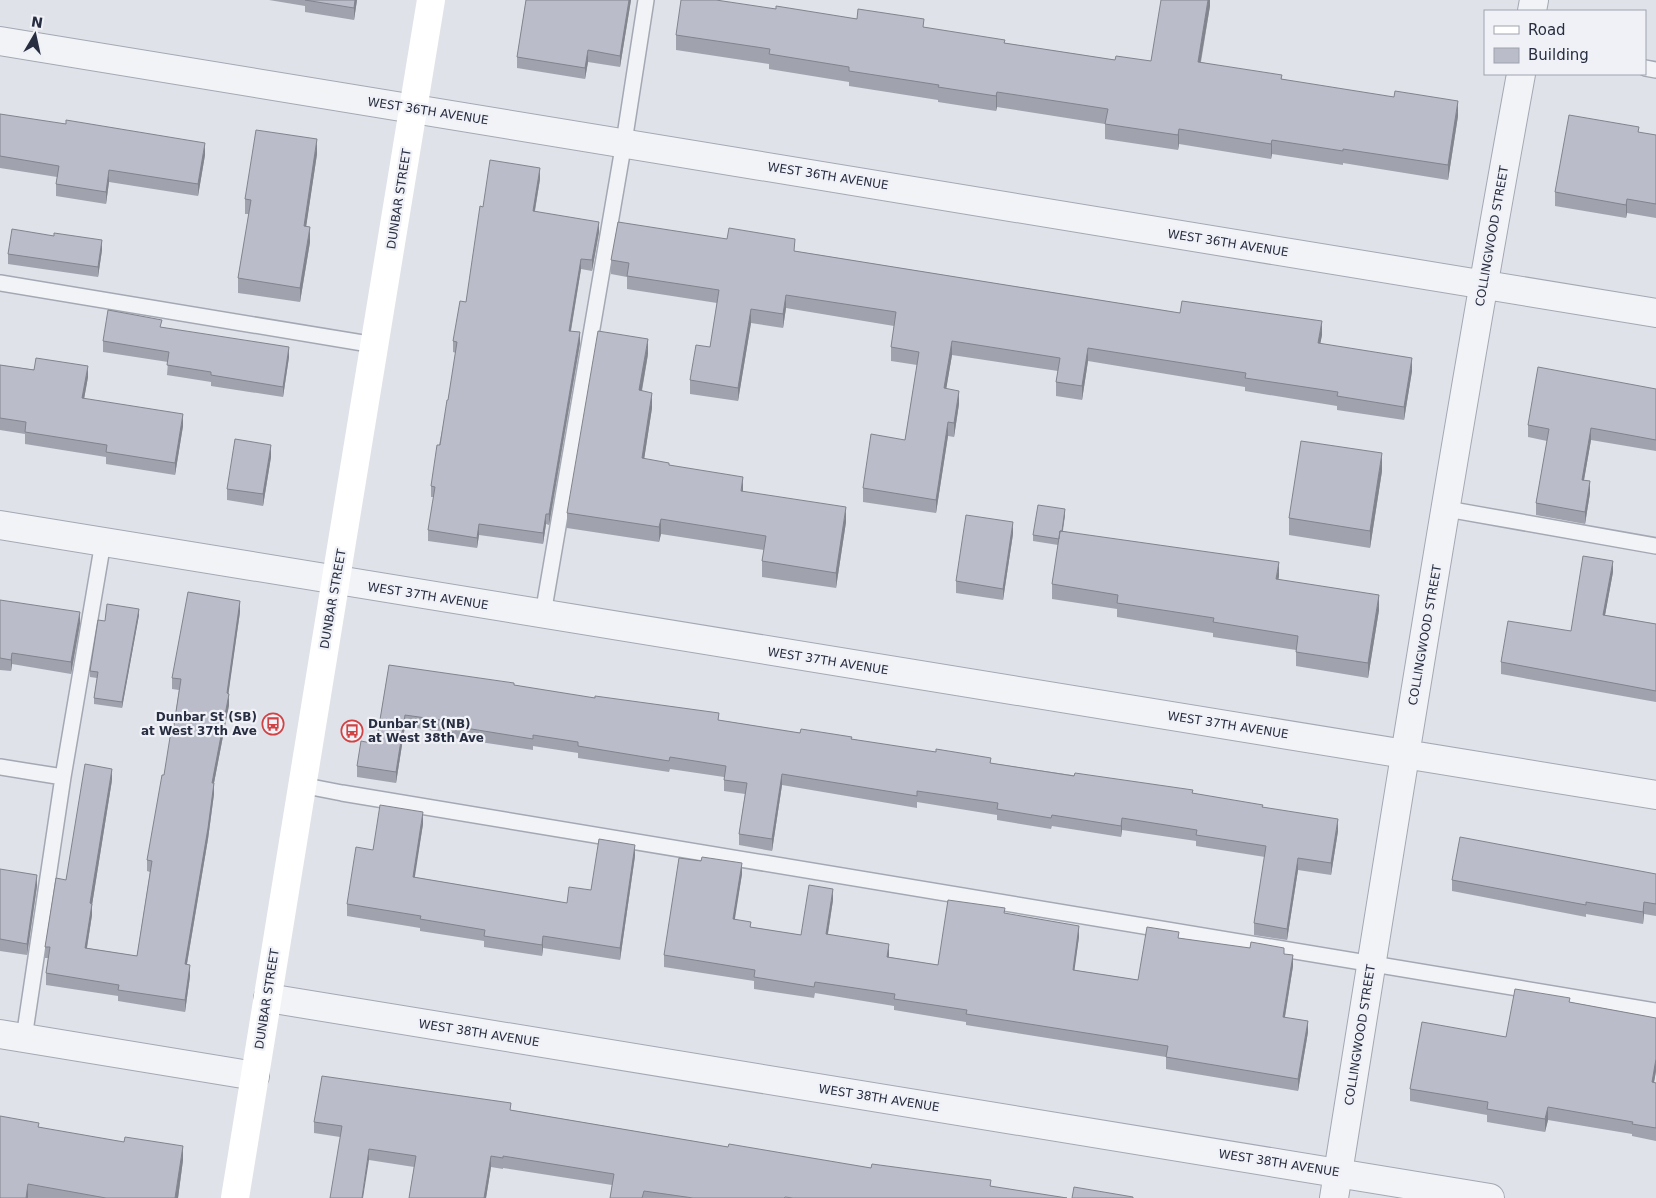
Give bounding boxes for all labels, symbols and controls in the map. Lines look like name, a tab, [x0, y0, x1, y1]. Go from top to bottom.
north arrow	[10, 10, 60, 60]
legend	[1484, 10, 1646, 75]
text: N	[30, 13, 44, 31]
text: Road	[1528, 21, 1566, 39]
text: Building	[1528, 46, 1589, 64]
street label: WEST 36TH AVENUE	[367, 95, 489, 127]
street label: DUNBAR STREET	[384, 147, 414, 250]
street label: WEST 36TH AVENUE	[767, 160, 889, 192]
street label: COLLINGWOOD STREET	[1473, 164, 1511, 307]
street label: WEST 36TH AVENUE	[1167, 227, 1289, 259]
street label: DUNBAR STREET	[317, 547, 349, 650]
street label: COLLINGWOOD STREET	[1406, 563, 1444, 706]
street label: WEST 37TH AVENUE	[367, 580, 489, 612]
street label: WEST 37TH AVENUE	[767, 645, 889, 677]
street label: WEST 37TH AVENUE	[1167, 709, 1289, 741]
place label: Dunbar St (SB) at West 37th Ave	[141, 710, 257, 738]
bus stop icon: Dunbar St (SB) at West 37th Ave	[261, 712, 285, 736]
place label: Dunbar St (NB) at West 38th Ave	[368, 717, 484, 745]
bus stop icon: Dunbar St (NB) at West 38th Ave	[340, 719, 364, 743]
street label: DUNBAR STREET	[252, 947, 282, 1050]
street label: COLLINGWOOD STREET	[1342, 963, 1378, 1107]
street label: WEST 38TH AVENUE	[418, 1017, 540, 1049]
street label: WEST 38TH AVENUE	[818, 1082, 940, 1114]
street label: WEST 38TH AVENUE	[1218, 1147, 1340, 1179]

